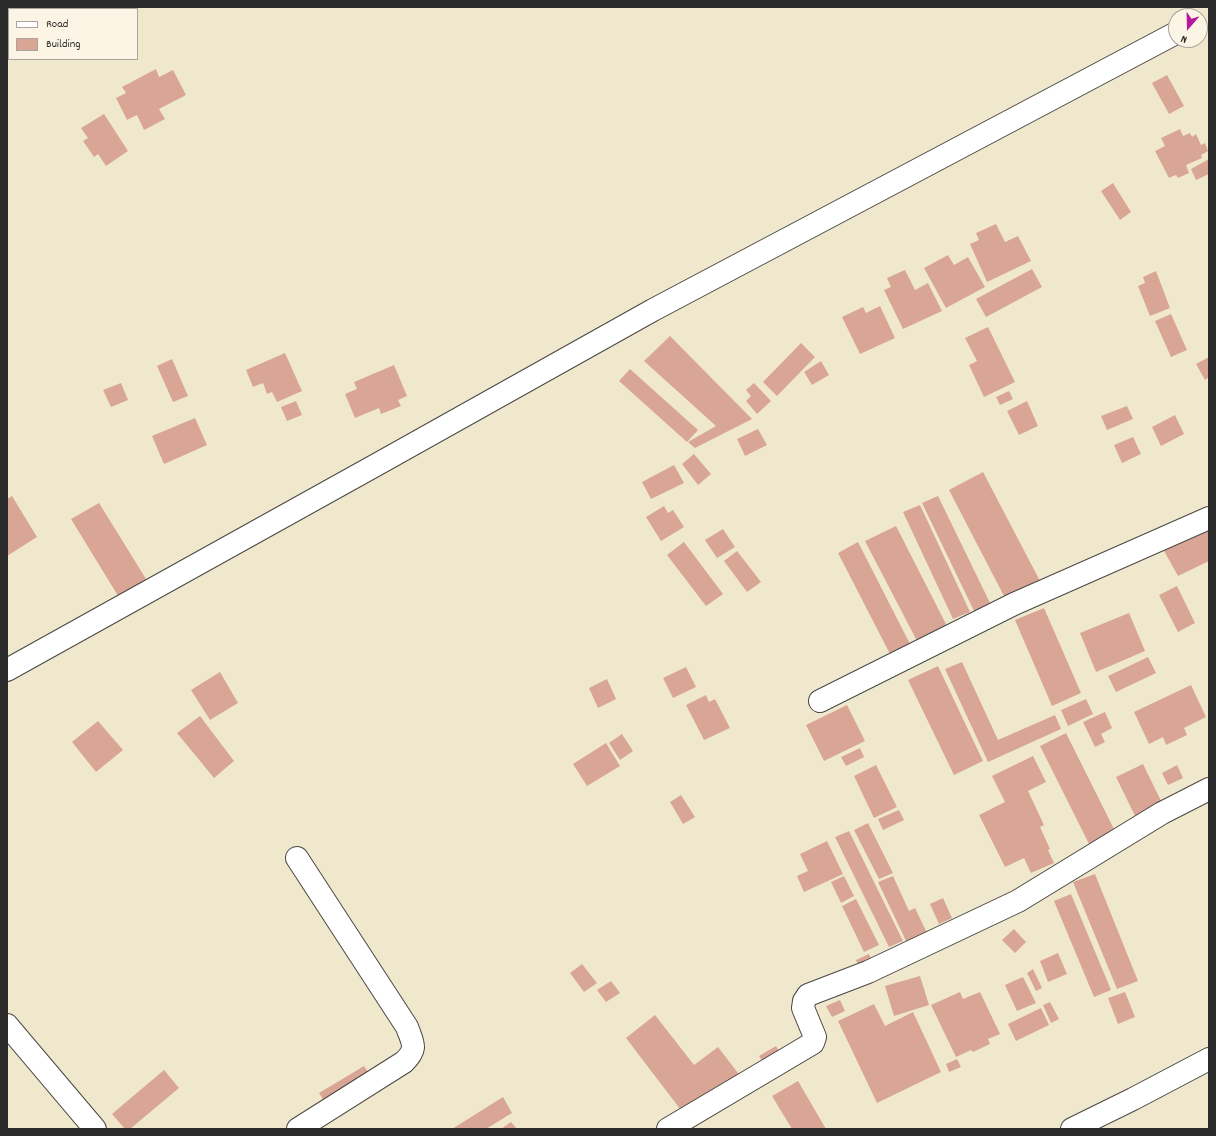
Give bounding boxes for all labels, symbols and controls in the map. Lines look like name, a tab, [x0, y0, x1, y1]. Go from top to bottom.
legend	[8, 8, 138, 60]
north arrow	[1168, 8, 1208, 48]
text: Road	[46, 16, 68, 33]
text: N	[1179, 30, 1190, 47]
text: Building	[46, 36, 81, 53]

